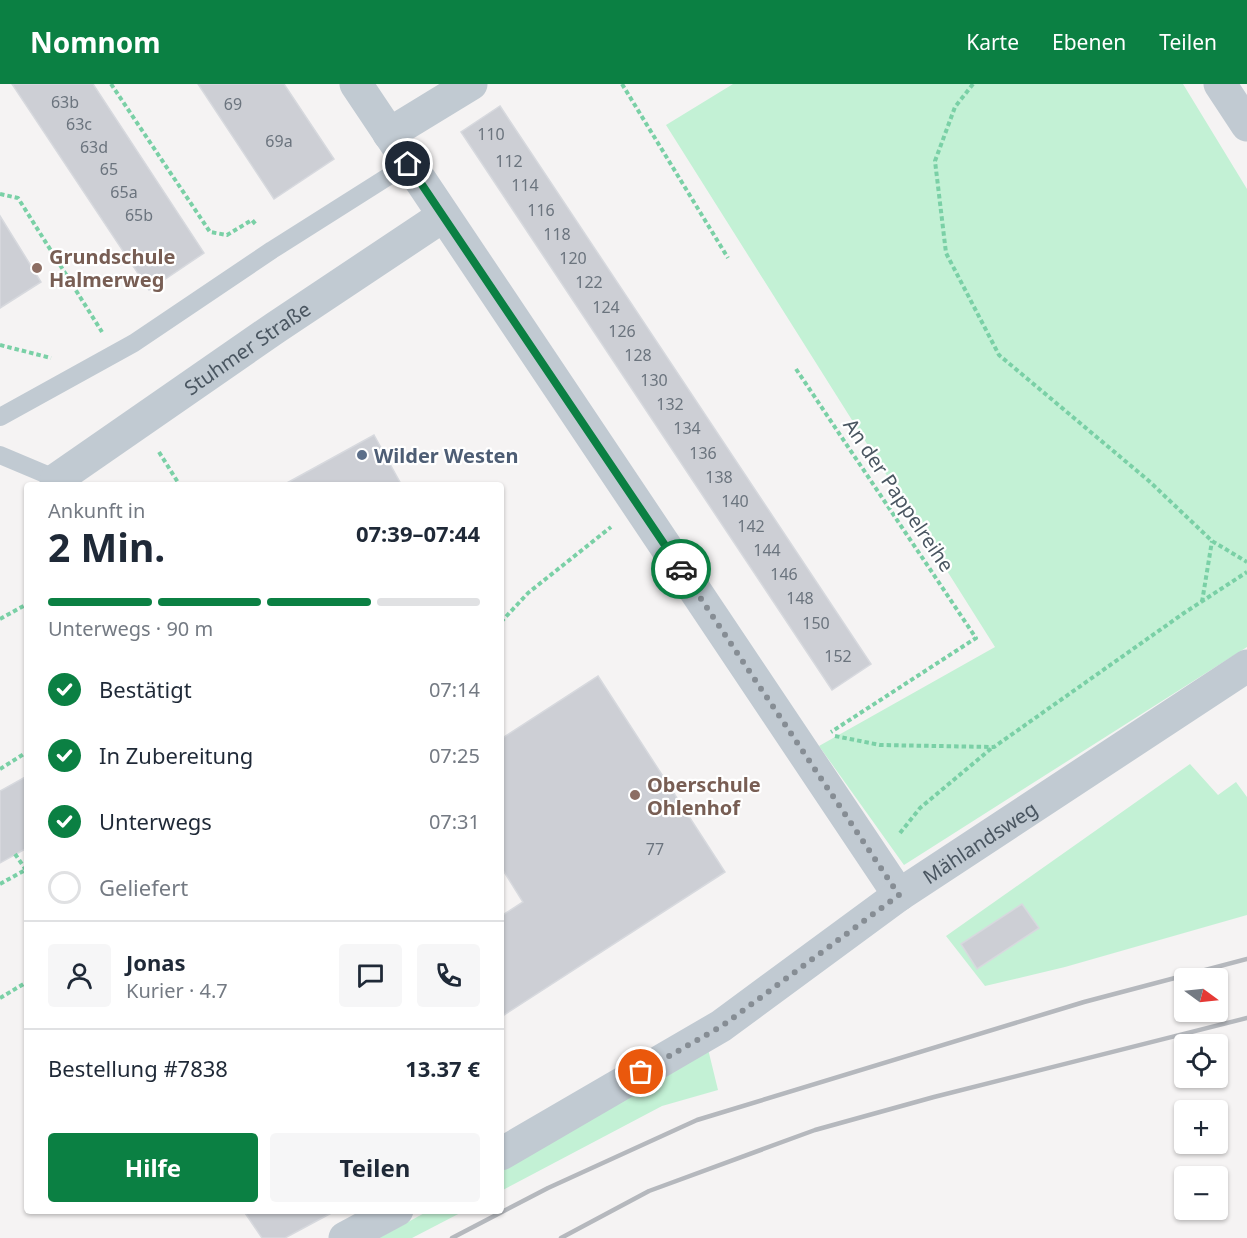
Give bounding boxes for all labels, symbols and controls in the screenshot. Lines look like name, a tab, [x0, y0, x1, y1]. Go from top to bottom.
text: Nomnom	[30, 23, 161, 61]
text: Karte	[966, 28, 1019, 56]
text: Ebenen	[1052, 28, 1126, 56]
text: Teilen	[1159, 28, 1217, 56]
house number: 63b	[51, 91, 79, 113]
house number: 69	[224, 93, 242, 115]
house number: 63c	[66, 113, 92, 135]
house number: 110	[477, 123, 505, 145]
house number: 69a	[265, 130, 293, 152]
house number: 63d	[80, 136, 108, 158]
pin	[382, 138, 433, 189]
icon: home	[391, 147, 424, 180]
house number: 112	[495, 150, 523, 172]
house number: 65	[100, 158, 118, 180]
house number: 114	[511, 174, 539, 196]
house number: 65a	[110, 181, 138, 203]
house number: 116	[527, 199, 555, 221]
house number: 65b	[125, 204, 153, 226]
house number: 118	[543, 223, 571, 245]
place label: Grundschule Halmerweg	[49, 243, 175, 293]
house number: 120	[559, 247, 587, 269]
marker: Grundschule Halmerweg	[30, 261, 44, 275]
house number: 122	[575, 271, 603, 293]
street label: Stuhmer Straße	[178, 295, 315, 401]
house number: 124	[592, 296, 620, 318]
house number: 126	[608, 320, 636, 342]
house number: 128	[624, 344, 652, 366]
house number: 130	[640, 369, 668, 391]
house number: 132	[656, 393, 684, 415]
street label: An der Pappelreihe	[838, 413, 960, 577]
house number: 134	[673, 417, 701, 439]
place label: Wilder Westen	[374, 442, 519, 469]
house number: 136	[689, 442, 717, 464]
marker: Wilder Westen	[355, 448, 369, 462]
house number: 138	[705, 466, 733, 488]
house number: 140	[721, 490, 749, 512]
text: Ankunft in	[48, 497, 145, 524]
house number: 142	[737, 515, 765, 537]
text: 07:39–07:44	[356, 518, 480, 548]
text: 2 Min.	[48, 520, 165, 573]
courier	[651, 539, 711, 599]
house number: 144	[753, 539, 781, 561]
icon: car	[665, 553, 698, 586]
house number: 146	[770, 563, 798, 585]
house number: 148	[786, 587, 814, 609]
house number: 150	[802, 612, 830, 634]
text: Unterwegs · 90 m	[48, 615, 213, 642]
house number: 152	[824, 645, 852, 667]
icon: check	[48, 673, 81, 706]
text: Bestätigt	[99, 674, 192, 704]
text: 07:14	[429, 676, 480, 703]
icon: check	[48, 739, 81, 772]
text: In Zubereitung	[99, 740, 253, 770]
text: 07:25	[429, 742, 480, 769]
place label: Oberschule Ohlenhof	[647, 771, 761, 821]
marker: Oberschule Ohlenhof	[628, 788, 642, 802]
street label: Mählandsweg	[917, 794, 1042, 889]
icon: check	[48, 805, 81, 838]
text: Unterwegs	[99, 806, 212, 836]
text: 07:31	[429, 808, 480, 835]
house number: 77	[646, 838, 664, 860]
text: Geliefert	[99, 872, 188, 902]
button: person	[48, 944, 111, 1007]
button: chat	[339, 944, 402, 1007]
button: phone	[417, 944, 480, 1007]
text: Jonas	[126, 947, 186, 977]
north arrow	[1174, 968, 1228, 1022]
map controls	[1174, 968, 1228, 1220]
text: Kurier · 4.7	[126, 977, 228, 1004]
button: locate	[1174, 1034, 1228, 1088]
pin	[615, 1046, 666, 1097]
text: Bestellung #7838	[48, 1053, 228, 1083]
text: 13.37 €	[405, 1053, 480, 1083]
icon: bag	[624, 1055, 657, 1088]
button: +	[1174, 1100, 1228, 1154]
button: Hilfe	[48, 1133, 258, 1202]
button: Teilen	[270, 1133, 480, 1202]
button: −	[1174, 1166, 1228, 1220]

